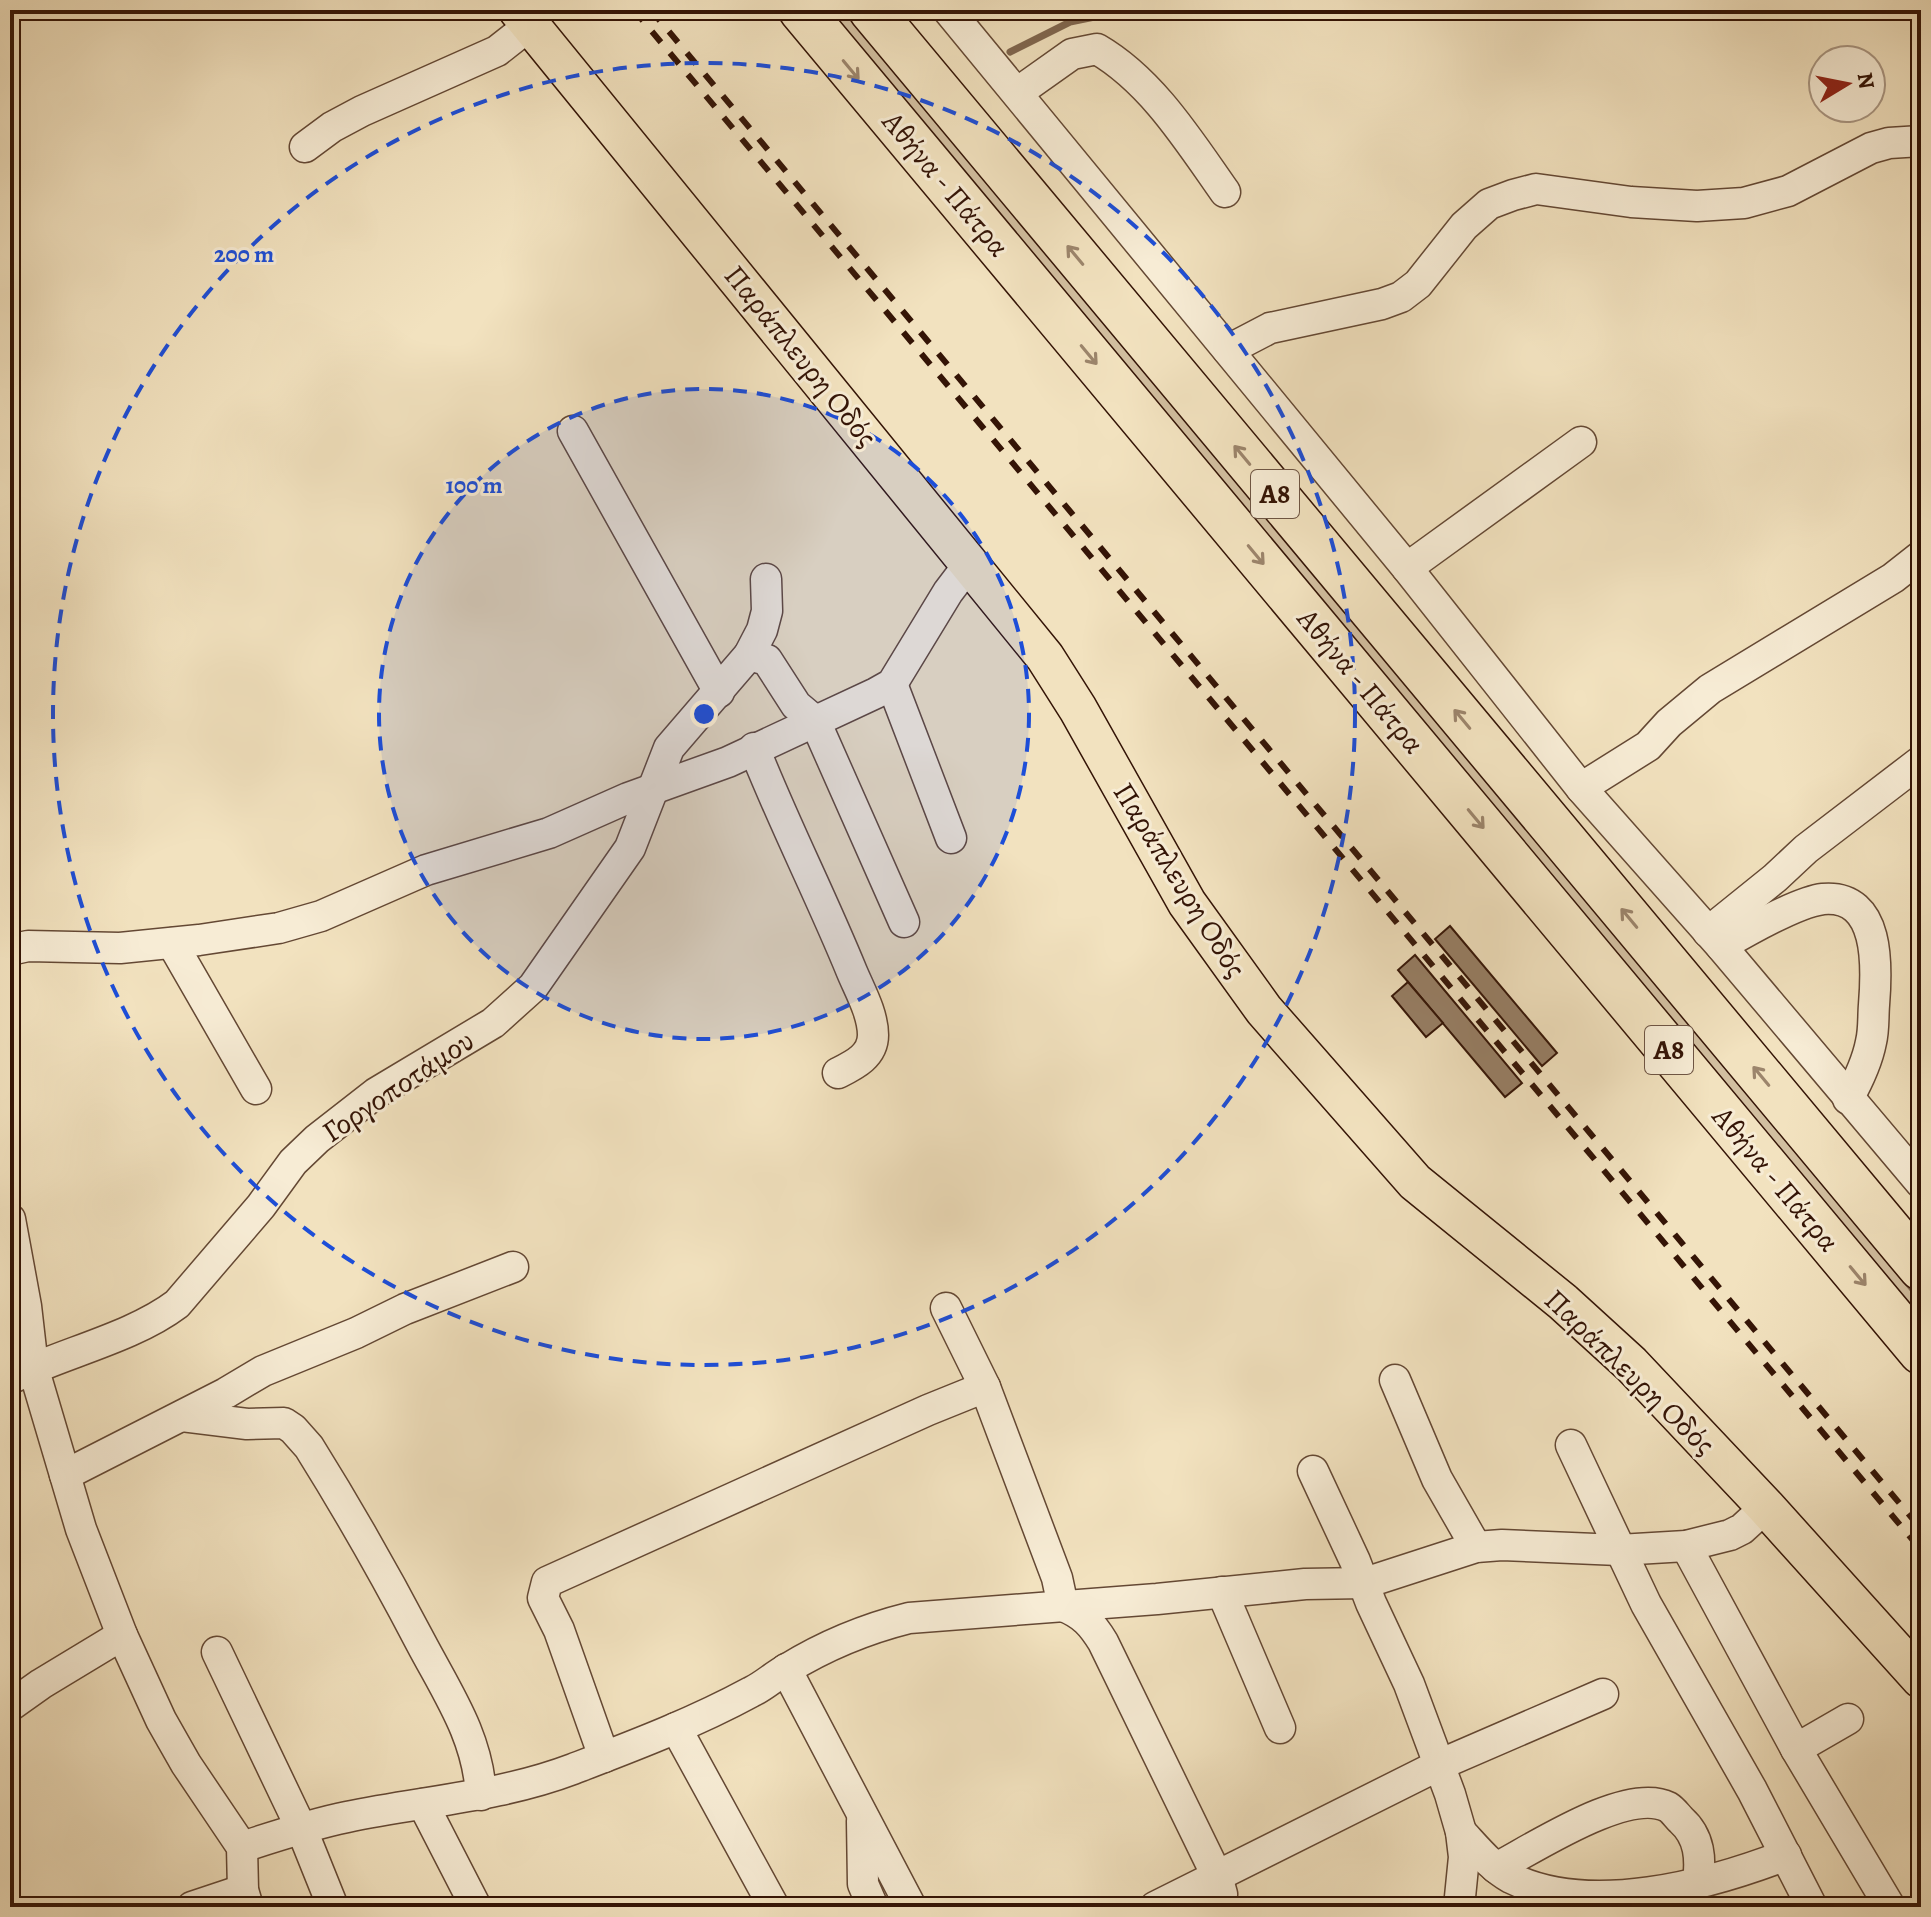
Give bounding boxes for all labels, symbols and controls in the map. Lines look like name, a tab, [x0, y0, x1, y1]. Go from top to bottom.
north arrow	[1807, 44, 1887, 124]
one-way arrow	[842, 59, 860, 80]
text: N	[1850, 70, 1882, 91]
street label: Αθήνα - Πάτρα	[873, 102, 1019, 265]
text: 200 m	[214, 238, 274, 270]
one-way arrow	[1066, 246, 1084, 266]
street label: Παράπλευρη Οδός	[715, 257, 887, 455]
one-way arrow	[1080, 345, 1098, 365]
one-way arrow	[1233, 445, 1251, 466]
text: 100 m	[445, 469, 503, 501]
road number: Α8	[1251, 470, 1299, 518]
one-way arrow	[1247, 544, 1265, 565]
street label: Αθήνα - Πάτρα	[1288, 599, 1434, 762]
centre of rings	[690, 700, 718, 728]
one-way arrow	[1454, 709, 1471, 730]
street label: Παράπλευρη Οδός	[1104, 775, 1256, 985]
one-way arrow	[1467, 808, 1485, 829]
one-way arrow	[1620, 909, 1638, 929]
street label: Γοργοποτάμου	[314, 1020, 482, 1152]
road number: Α8	[1645, 1026, 1693, 1074]
one-way arrow	[1752, 1066, 1770, 1087]
street label: Αθήνα - Πάτρα	[1703, 1097, 1849, 1260]
one-way arrow	[1849, 1266, 1867, 1286]
street label: Παράπλευρη Οδός	[1536, 1280, 1724, 1464]

